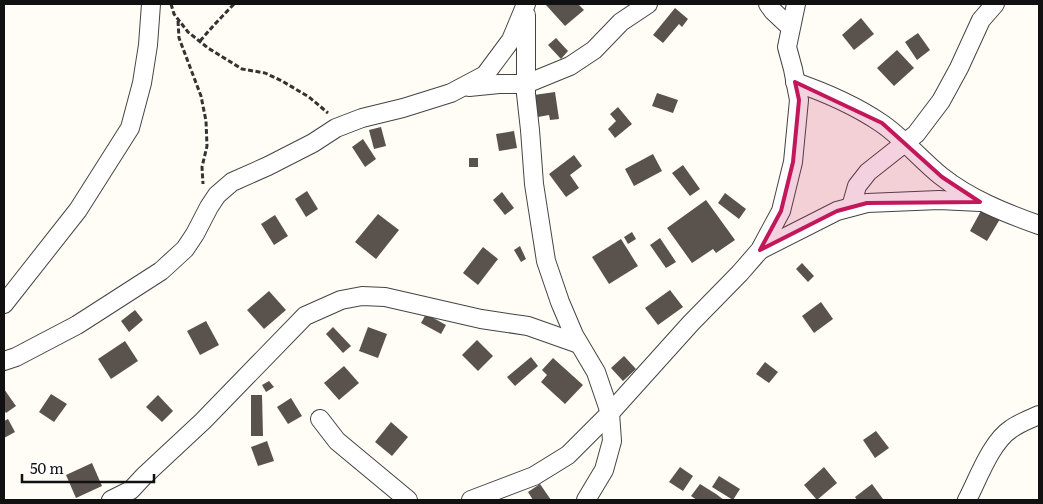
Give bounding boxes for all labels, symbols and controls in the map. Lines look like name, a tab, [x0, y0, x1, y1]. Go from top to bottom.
scale bar	[22, 452, 155, 484]
text: 50 m	[30, 456, 64, 479]

